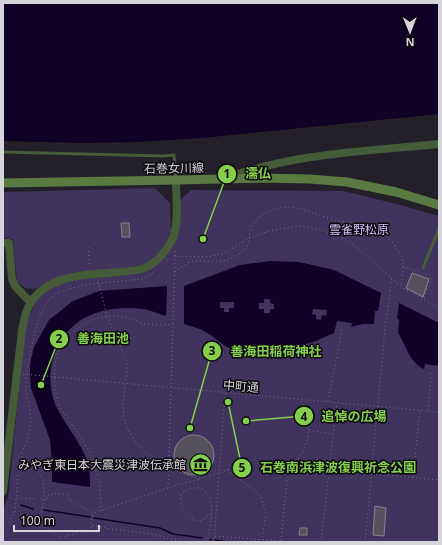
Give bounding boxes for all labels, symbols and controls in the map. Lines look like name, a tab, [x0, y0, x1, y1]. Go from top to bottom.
north arrow	[390, 12, 430, 52]
text: N	[406, 35, 415, 50]
street label: 石巻女川線	[144, 159, 204, 177]
callout: 濡仏	[217, 161, 279, 186]
text: 濡仏	[245, 164, 271, 182]
text: 1	[224, 165, 230, 182]
park label: 雲雀野松原	[329, 221, 389, 238]
callout: 善海田池	[49, 326, 137, 351]
text: 善海田池	[77, 329, 129, 347]
text: 2	[56, 330, 63, 347]
callout: 善海田稲荷神社	[202, 339, 329, 364]
text: 3	[209, 342, 216, 359]
text: 善海田稲荷神社	[230, 342, 322, 360]
street label: 中町通	[222, 376, 260, 396]
callout: 追悼の広場	[294, 404, 395, 429]
text: 追悼の広場	[321, 407, 387, 425]
text: 4	[301, 408, 308, 425]
museum icon: みやぎ東日本大震災津波伝承館	[188, 451, 214, 477]
callout: 石巻南浜津波復興祈念公園	[232, 455, 424, 480]
place label: みやぎ東日本大震災津波伝承館	[18, 456, 186, 473]
text: 石巻南浜津波復興祈念公園	[260, 458, 416, 476]
text: 5	[239, 459, 246, 476]
scale bar	[14, 507, 99, 533]
text: 100 m	[20, 512, 55, 529]

